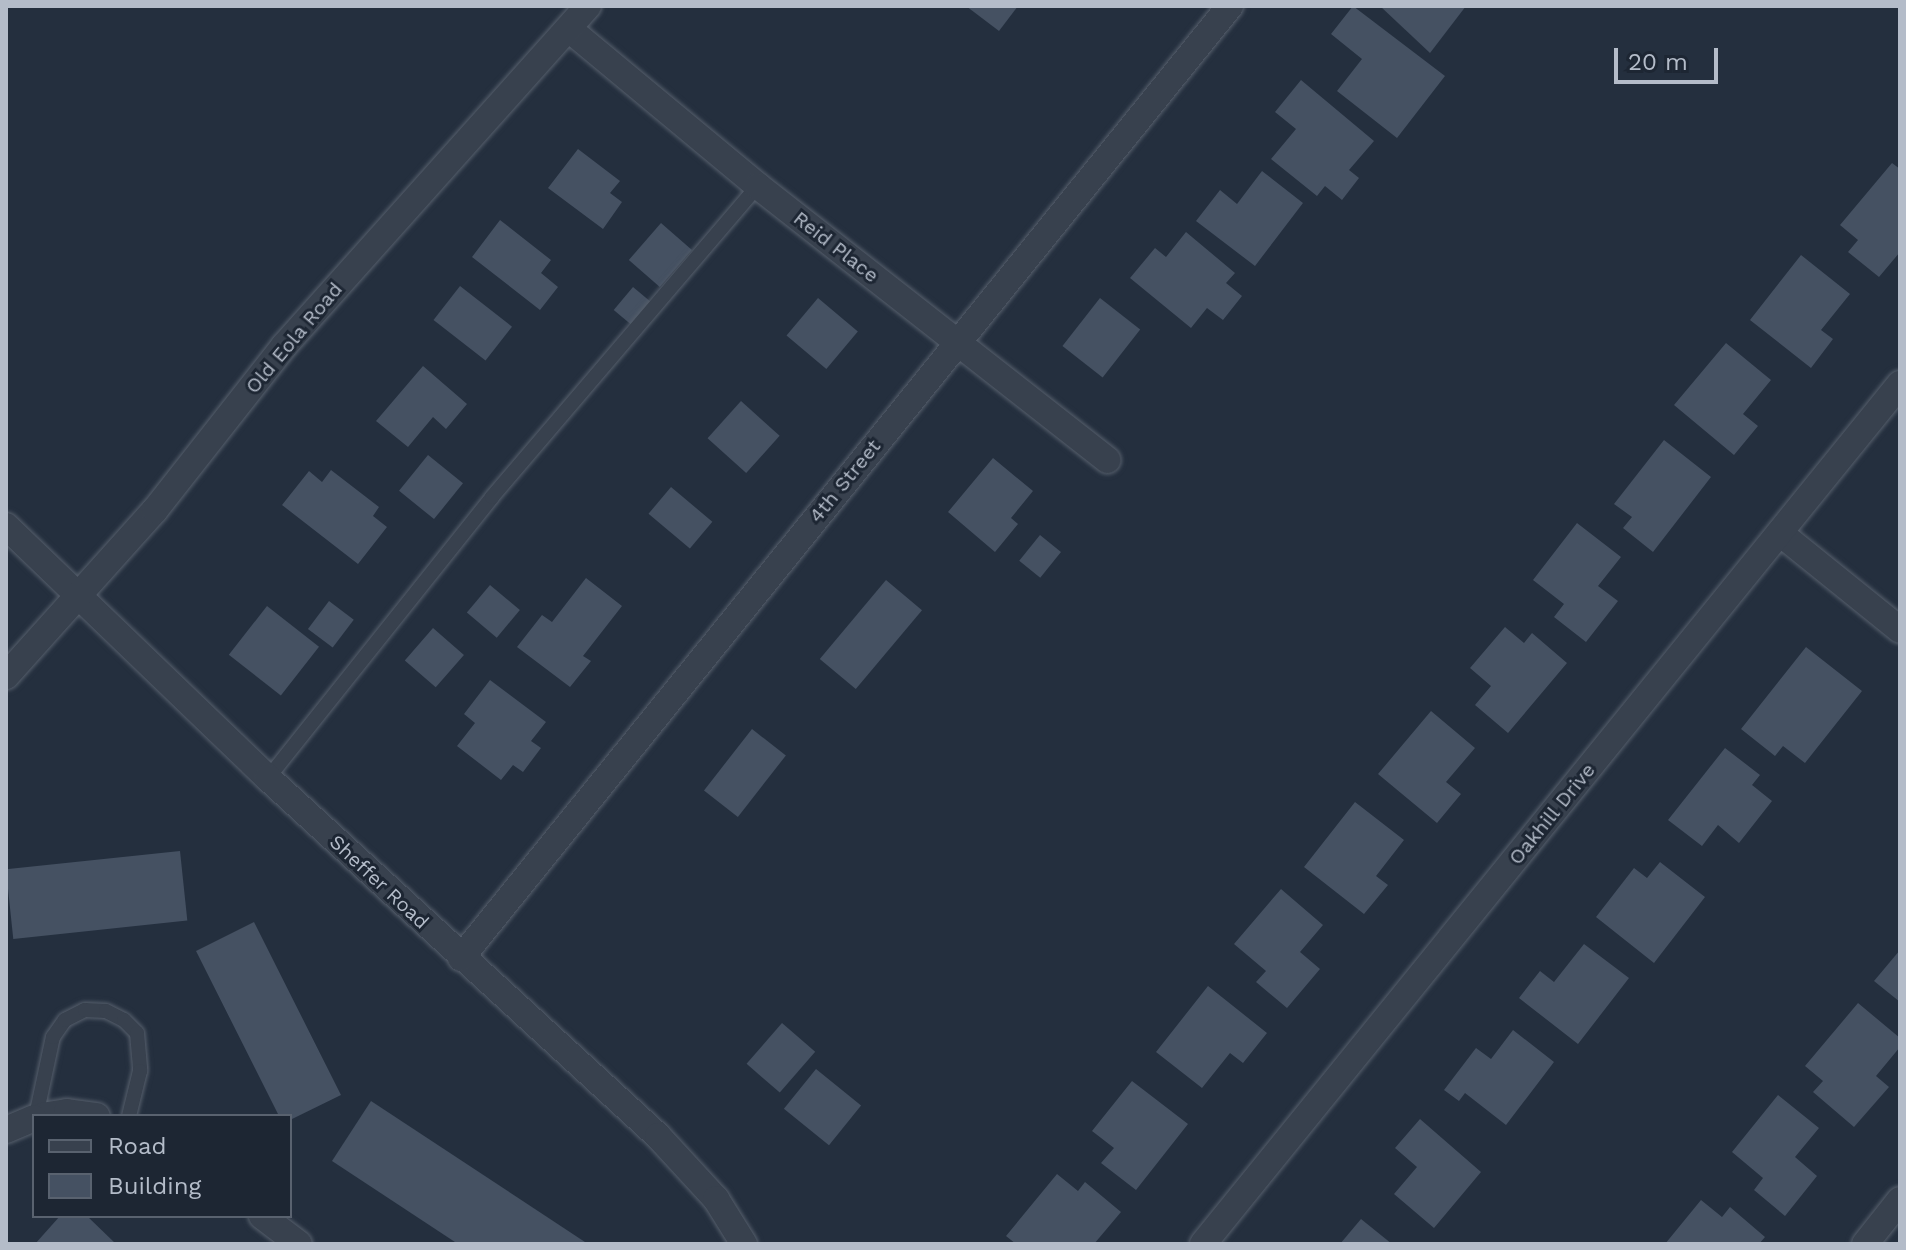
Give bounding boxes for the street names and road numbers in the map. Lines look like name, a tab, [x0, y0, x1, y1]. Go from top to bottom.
street label: Reid Place	[789, 206, 883, 288]
street label: Old Eola Road	[240, 277, 348, 399]
street label: 4th Street	[804, 435, 886, 527]
street label: Oakhill Drive	[1504, 758, 1600, 870]
street label: Sheffer Road	[324, 830, 434, 934]

